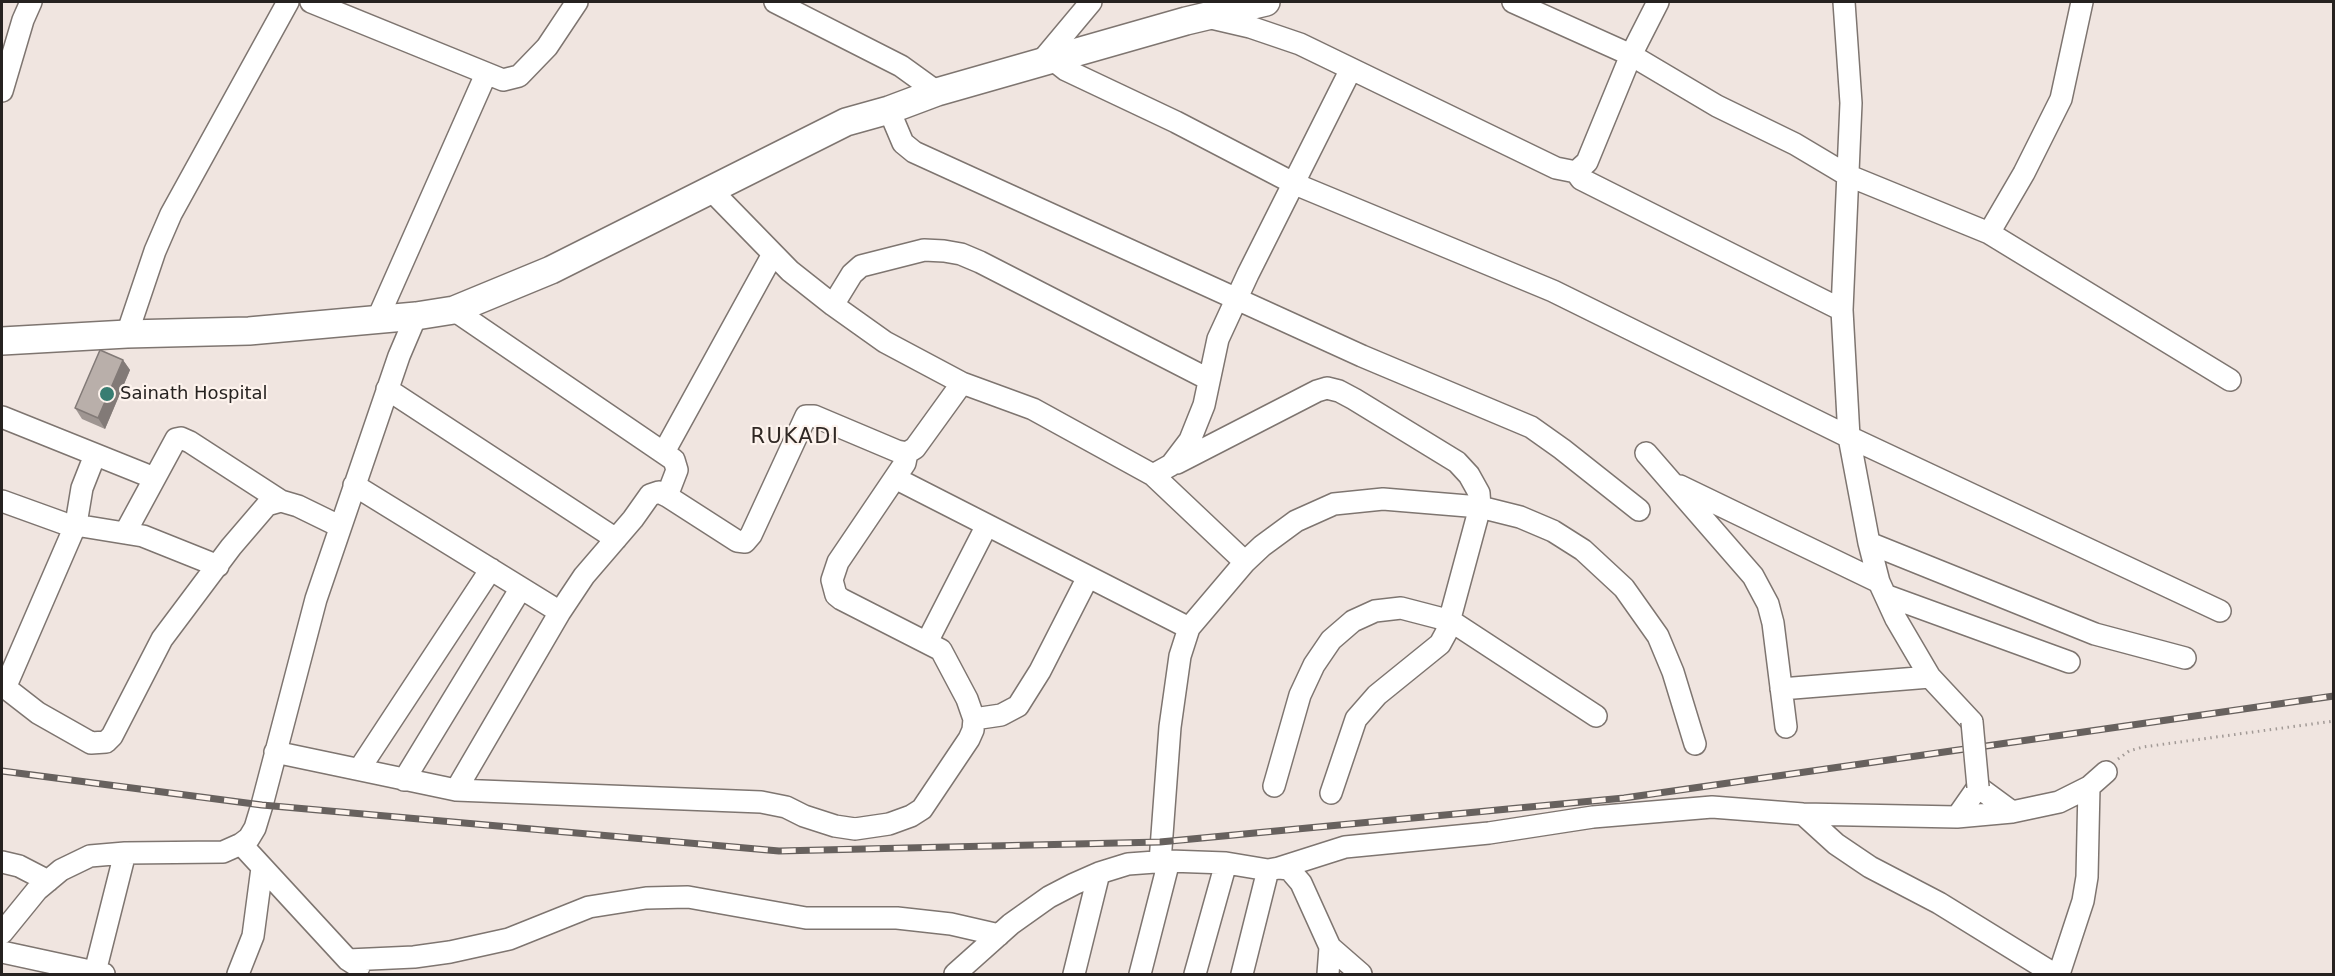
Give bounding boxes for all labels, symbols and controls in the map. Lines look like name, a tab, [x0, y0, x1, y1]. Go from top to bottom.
place label: Sainath Hospital	[120, 383, 268, 405]
marker: Sainath Hospital	[98, 385, 116, 403]
district label: RUKADI	[750, 425, 840, 451]

